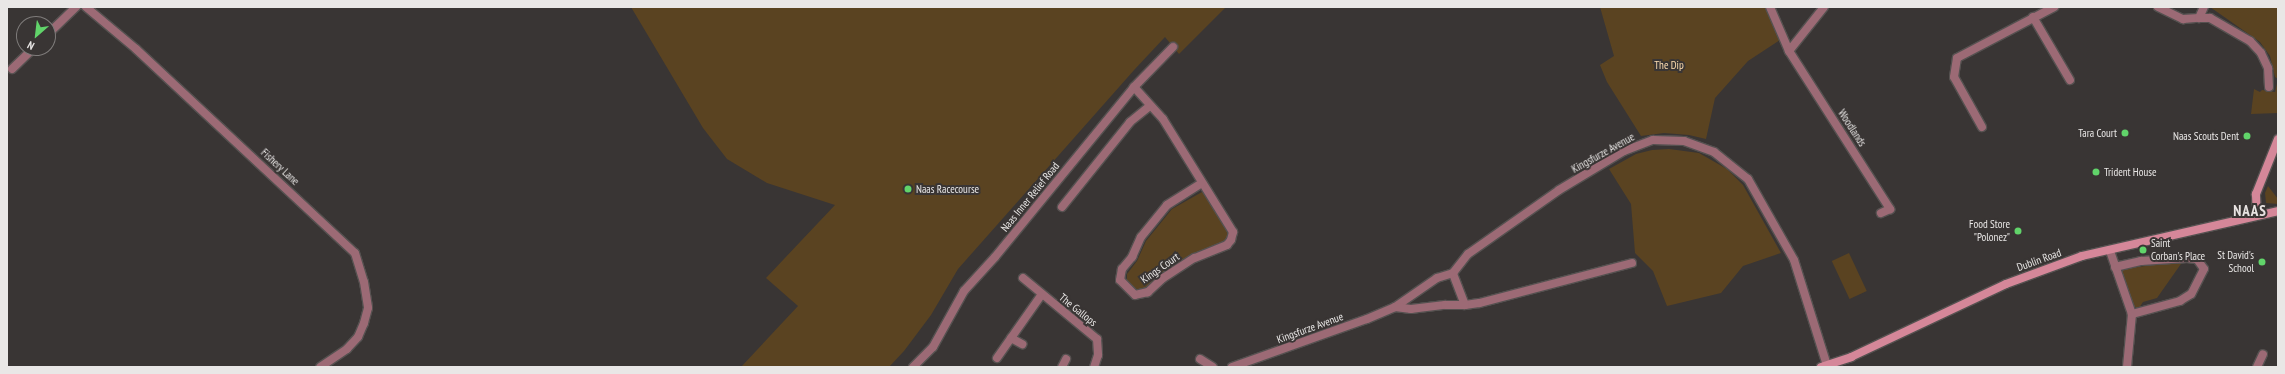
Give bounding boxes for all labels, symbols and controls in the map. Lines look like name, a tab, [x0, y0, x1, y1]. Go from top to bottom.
north arrow	[16, 16, 56, 56]
text: N	[25, 38, 37, 53]
park label: The Dip	[1654, 58, 1684, 72]
street label: Woodlands	[1835, 107, 1869, 149]
place label: Tara Court	[2078, 126, 2117, 140]
marker: Tara Court	[2120, 128, 2130, 138]
place label: Naas Scouts Dent	[2173, 129, 2239, 143]
street label: Kingsfurze Avenue	[1569, 130, 1637, 176]
marker: Naas Scouts Dent	[2242, 131, 2252, 141]
street label: Fishery Lane	[258, 146, 302, 188]
street label: Naas Inner Relief Road	[998, 160, 1062, 234]
place label: Trident House	[2104, 165, 2157, 179]
marker: Trident House	[2091, 167, 2101, 177]
place label: Naas Racecourse	[916, 182, 979, 196]
marker: Naas Racecourse	[903, 184, 913, 194]
district label: NAAS	[2233, 202, 2267, 220]
place label: Food Store "Polonez"	[1969, 218, 2010, 244]
marker: Food Store "Polonez"	[2013, 226, 2023, 236]
place label: Saint Corban's Place	[2151, 237, 2205, 263]
marker: Saint Corban's Place	[2138, 245, 2148, 255]
street label: Dublin Road	[2015, 246, 2063, 274]
place label: St David's School	[2217, 249, 2254, 275]
street label: Kings Court	[1138, 250, 1182, 286]
marker: St David's School	[2257, 257, 2267, 267]
street label: The Gallops	[1056, 291, 1100, 329]
street label: Kingsfurze Avenue	[1275, 310, 1345, 346]

